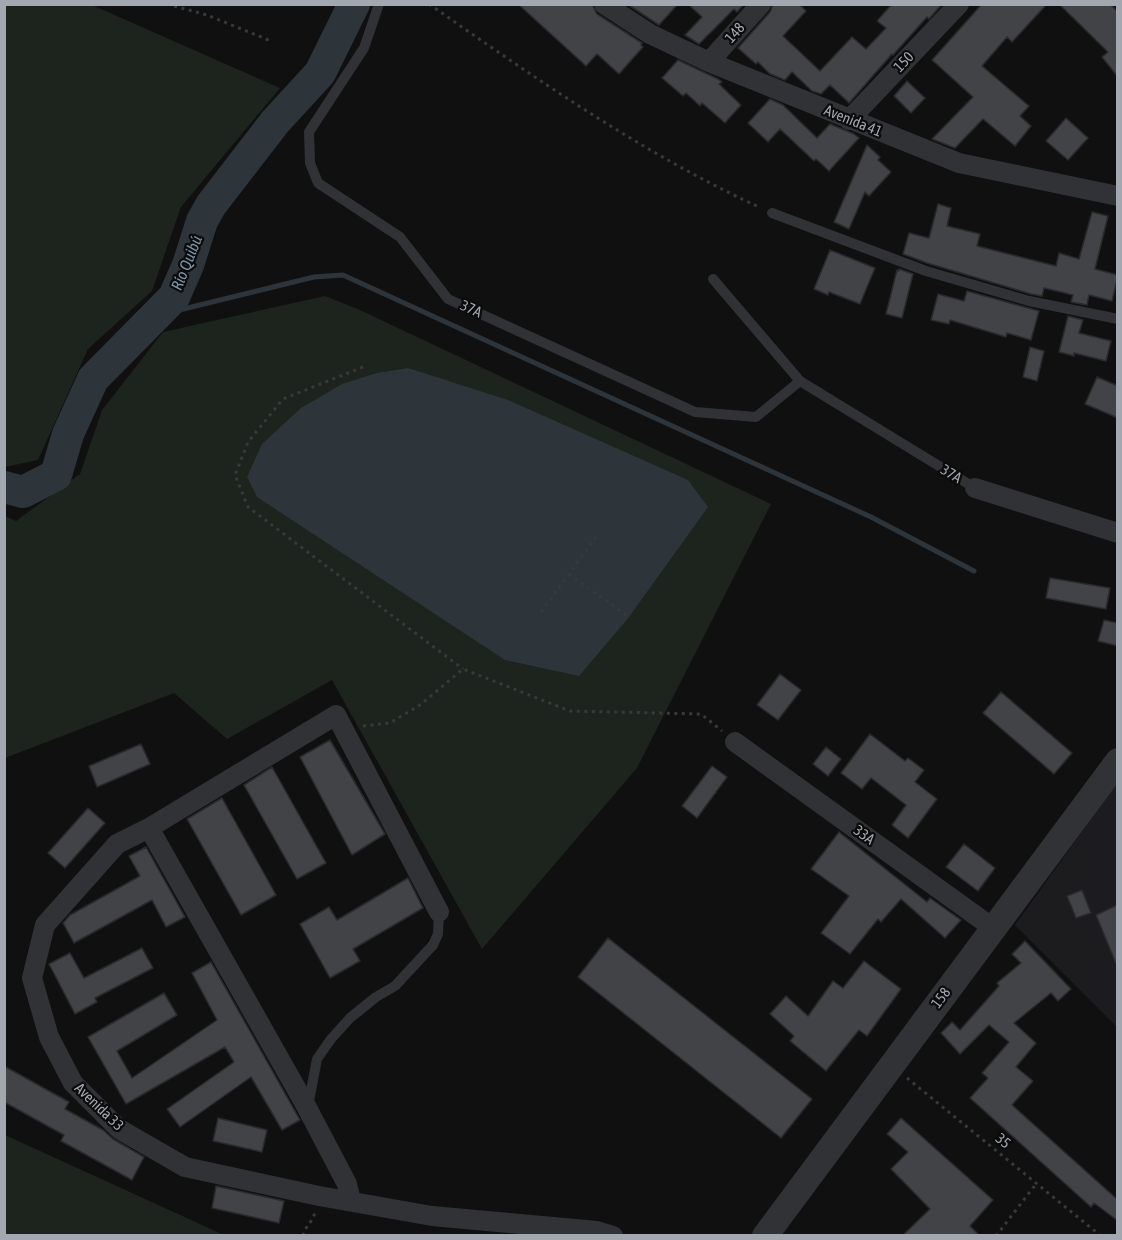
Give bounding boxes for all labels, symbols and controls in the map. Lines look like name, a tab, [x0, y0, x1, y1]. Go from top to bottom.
street label: 148	[721, 19, 749, 47]
street label: 150	[890, 48, 918, 76]
street label: Avenida 41	[821, 101, 885, 141]
water label: Río Quibú	[167, 233, 207, 293]
street label: 37A	[458, 296, 484, 322]
street label: 37A	[937, 461, 965, 487]
street label: 33A	[850, 821, 878, 849]
street label: 158	[927, 984, 955, 1012]
street label: Avenida 33	[71, 1079, 127, 1135]
street label: 35	[992, 1130, 1014, 1152]

